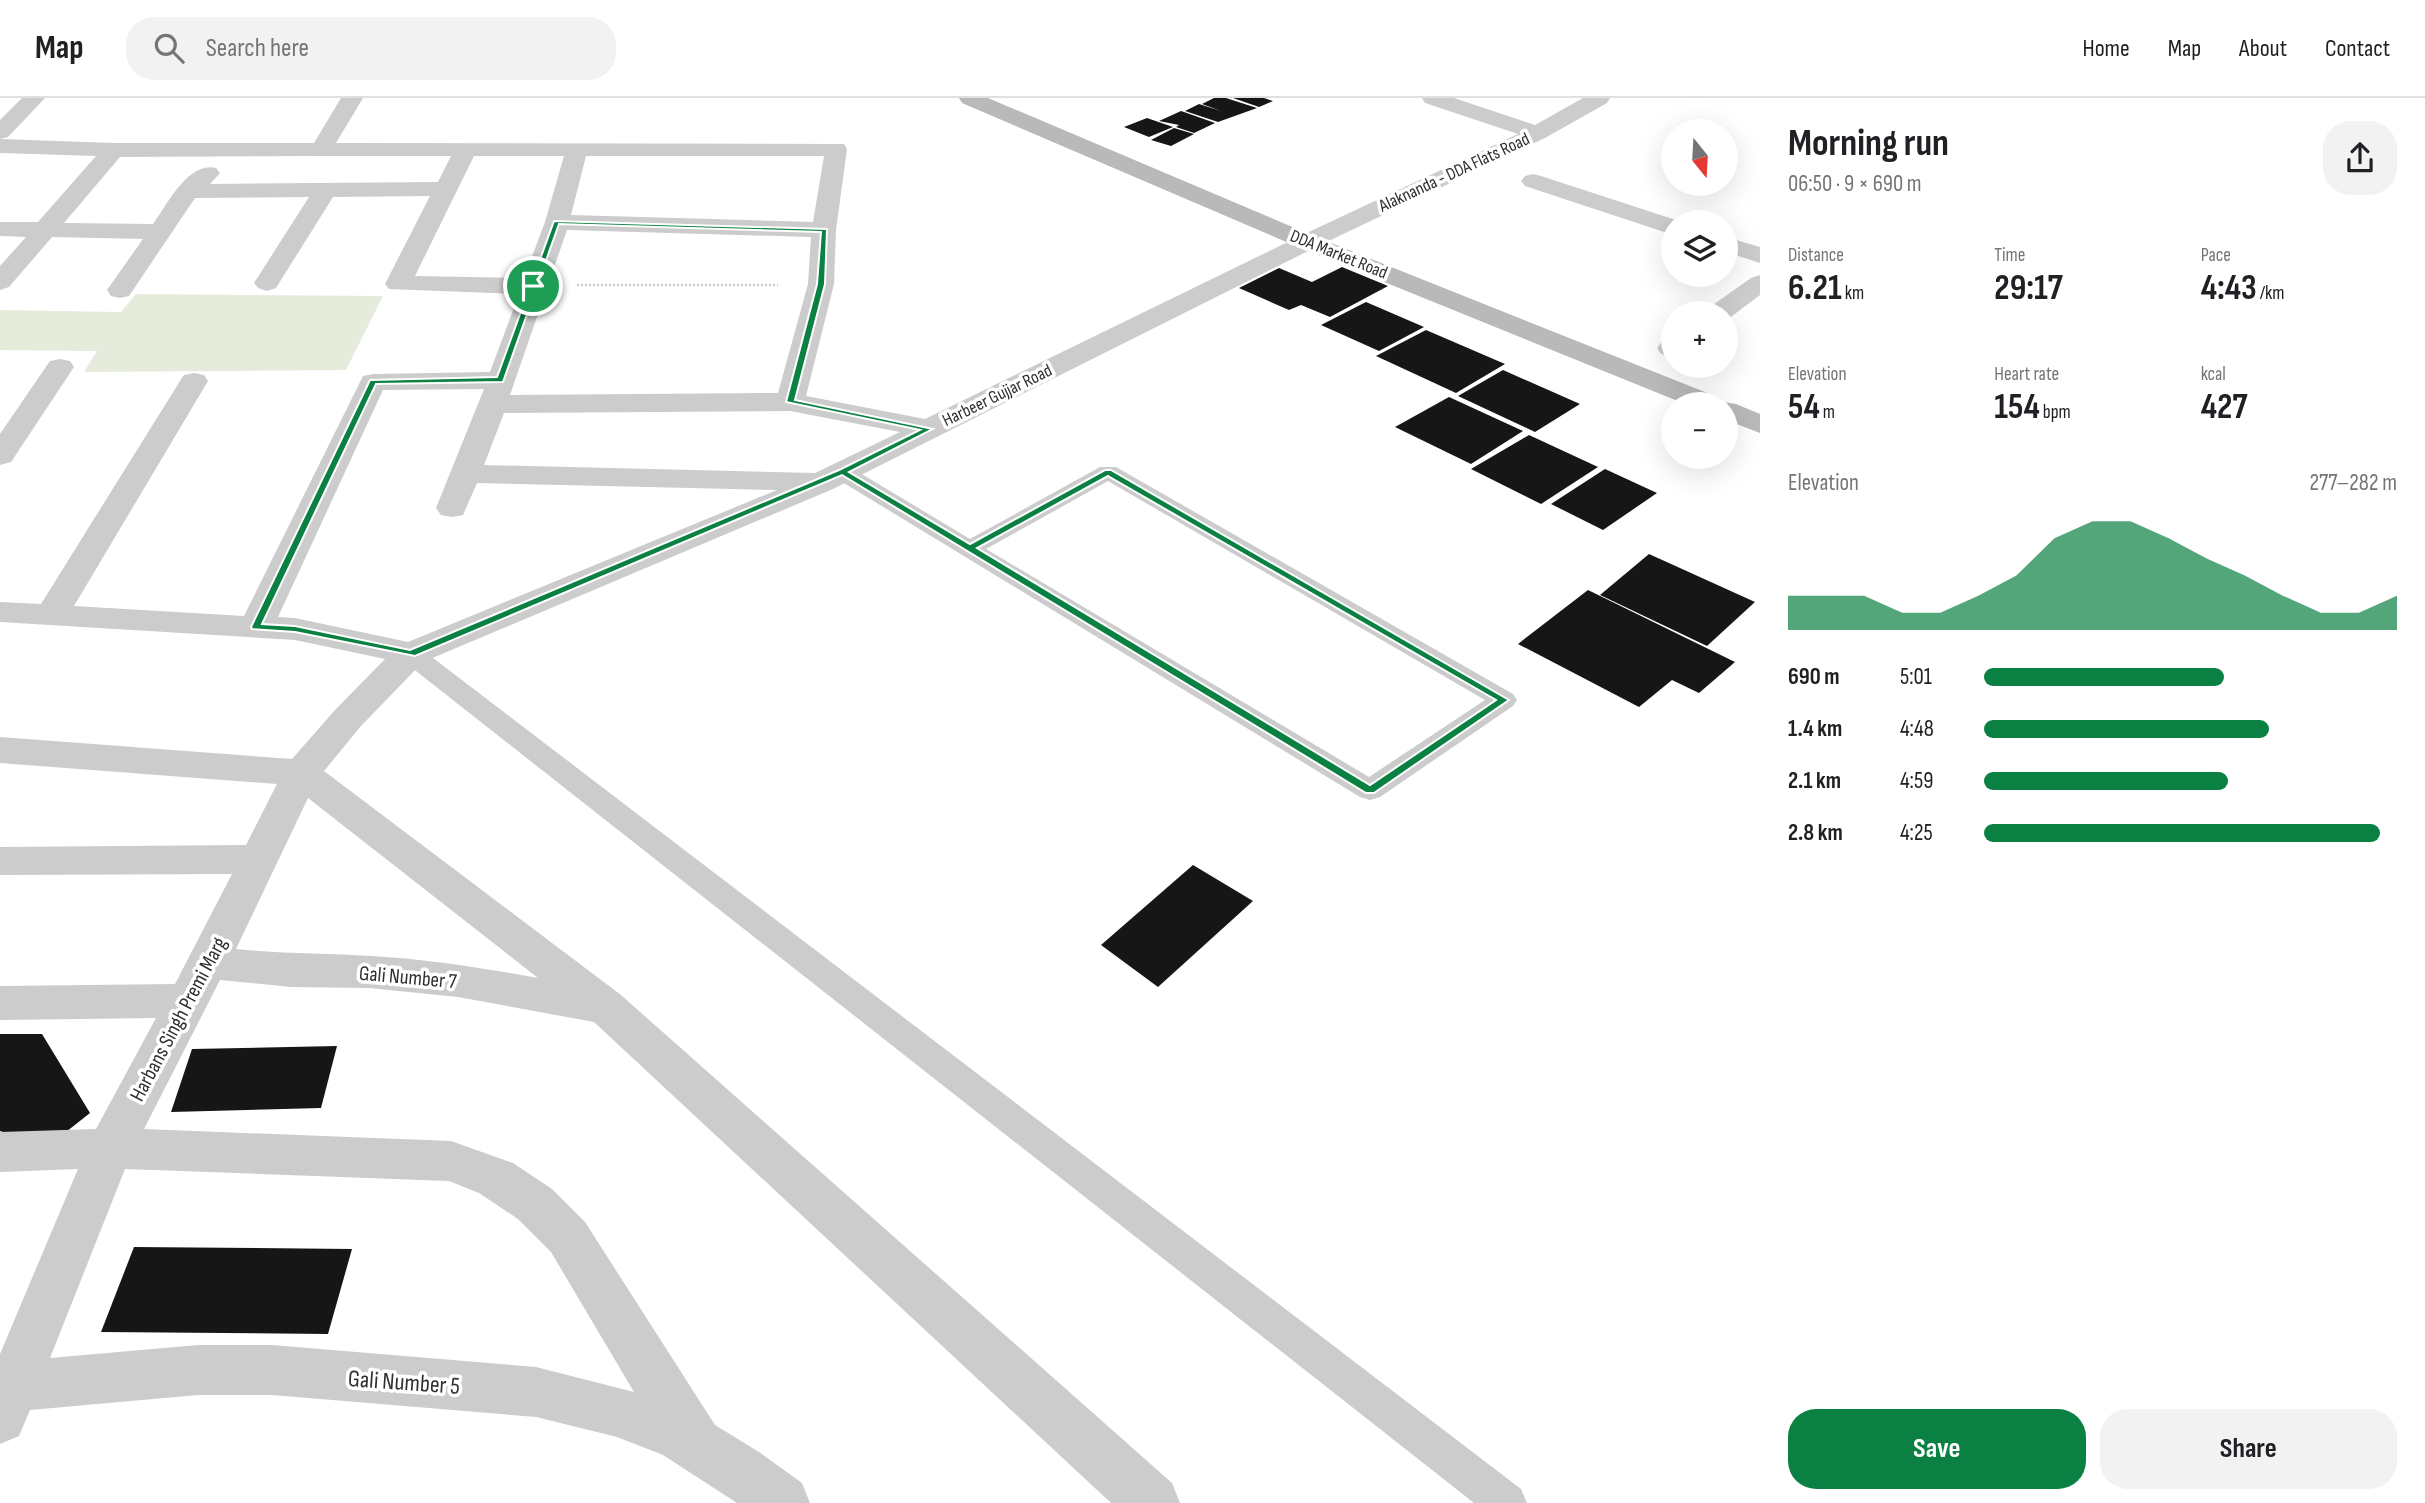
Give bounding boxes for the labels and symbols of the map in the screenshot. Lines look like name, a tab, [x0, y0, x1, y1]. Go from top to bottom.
north arrow	[1661, 119, 1738, 196]
street label: Alaknanda - DDA Flats Road	[1375, 128, 1533, 217]
street label: DDA Market Road	[1287, 225, 1390, 283]
pin	[503, 256, 563, 316]
street label: Harbeer Gujjar Road	[939, 360, 1055, 431]
street label: Harbans Singh Premi Marg	[125, 933, 232, 1106]
street label: Gali Number 7	[358, 961, 458, 994]
street label: Gali Number 5	[347, 1364, 461, 1401]

